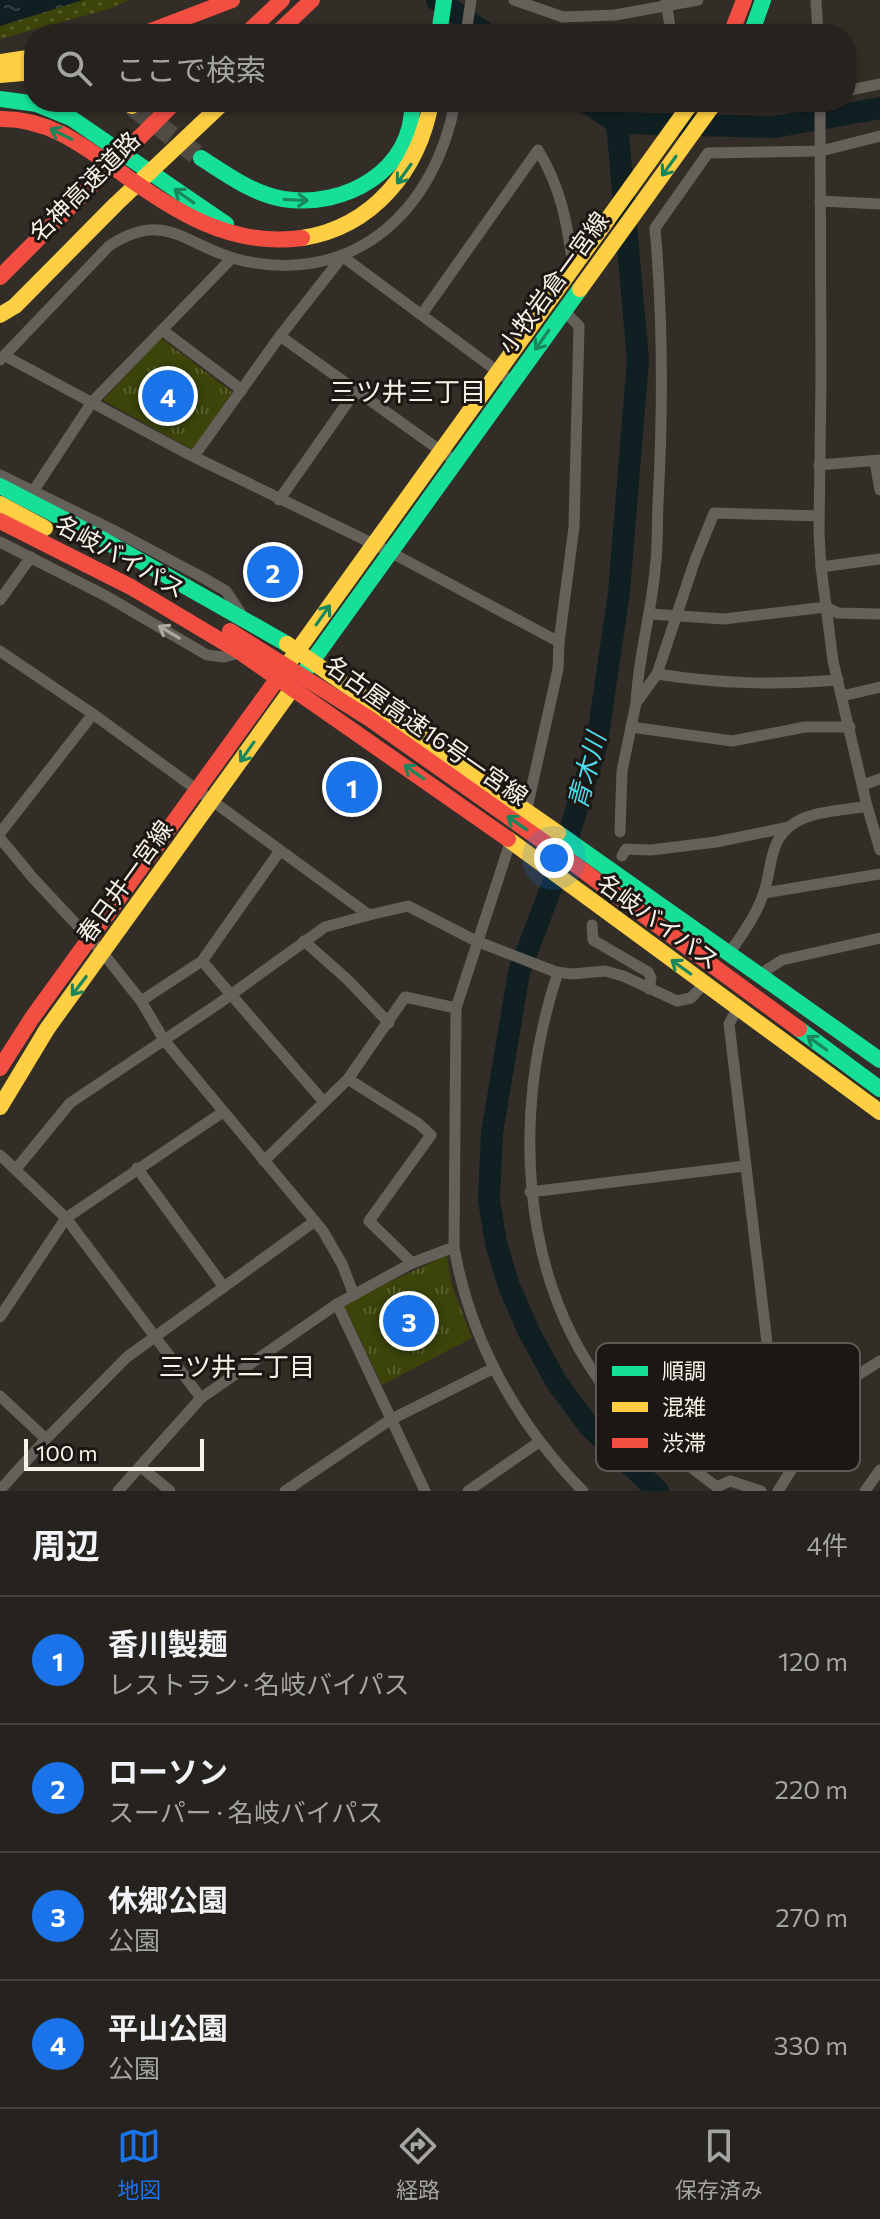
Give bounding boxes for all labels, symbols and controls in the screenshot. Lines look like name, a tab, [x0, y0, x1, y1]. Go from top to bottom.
search box	[24, 24, 856, 112]
icon: search	[52, 46, 96, 90]
text: ここで検索	[116, 50, 266, 87]
street label: 名神高速道路	[23, 125, 145, 247]
one-way arrow	[49, 126, 73, 141]
one-way arrow	[661, 154, 677, 176]
one-way arrow	[396, 163, 413, 184]
one-way arrow	[173, 188, 195, 205]
one-way arrow	[282, 192, 309, 207]
street label: 小牧岩倉一宮線	[492, 206, 614, 359]
one-way arrow	[534, 328, 550, 350]
pin: 4	[142, 366, 194, 426]
district label: 三ツ井三丁目	[330, 375, 486, 406]
street label: 名岐バイパス	[51, 508, 191, 603]
pin: 2	[247, 542, 299, 602]
one-way arrow	[315, 604, 331, 626]
one-way arrow	[158, 624, 181, 640]
street label: 名古屋高速16号一宮線	[319, 650, 533, 812]
water label: 青木川	[560, 726, 611, 812]
one-way arrow	[239, 741, 255, 763]
pin: 1	[326, 757, 378, 817]
one-way arrow	[404, 764, 426, 781]
street label: 春日井一宮線	[70, 814, 178, 948]
one-way arrow	[507, 815, 529, 831]
your location	[534, 838, 574, 878]
street label: 名岐バイパス	[592, 867, 725, 975]
one-way arrow	[671, 959, 692, 976]
one-way arrow	[71, 975, 87, 997]
one-way arrow	[807, 1035, 828, 1052]
pin: 3	[383, 1291, 435, 1351]
legend	[596, 1343, 860, 1471]
district label: 三ツ井二丁目	[159, 1350, 315, 1381]
text: 順調	[662, 1357, 706, 1384]
text: 混雑	[662, 1393, 706, 1420]
text: 渋滞	[662, 1429, 706, 1456]
scale bar	[24, 1435, 204, 1471]
text: 100 m	[36, 1439, 98, 1466]
text: 周辺	[32, 1523, 100, 1565]
text: 4件	[806, 1529, 848, 1560]
text: 香川製麺	[108, 1624, 228, 1661]
text: 1	[52, 1645, 64, 1676]
text: 120 m	[778, 1645, 848, 1676]
text: レストラン · 名岐バイパス	[108, 1668, 410, 1699]
text: ローソン	[108, 1752, 228, 1789]
text: 2	[51, 1773, 65, 1804]
text: 220 m	[775, 1773, 848, 1804]
text: スーパー · 名岐バイパス	[108, 1796, 383, 1827]
text: 休郷公園	[108, 1880, 228, 1917]
text: 3	[50, 1901, 66, 1932]
text: 270 m	[775, 1901, 848, 1932]
text: 公園	[108, 1924, 160, 1955]
text: 平山公園	[108, 2008, 228, 2045]
text: 4	[50, 2029, 66, 2060]
text: 330 m	[774, 2029, 848, 2060]
text: 公園	[108, 2052, 160, 2083]
tab: 地図	[117, 2124, 161, 2204]
tab: 経路	[396, 2124, 440, 2204]
tab: 保存済み	[675, 2124, 763, 2204]

